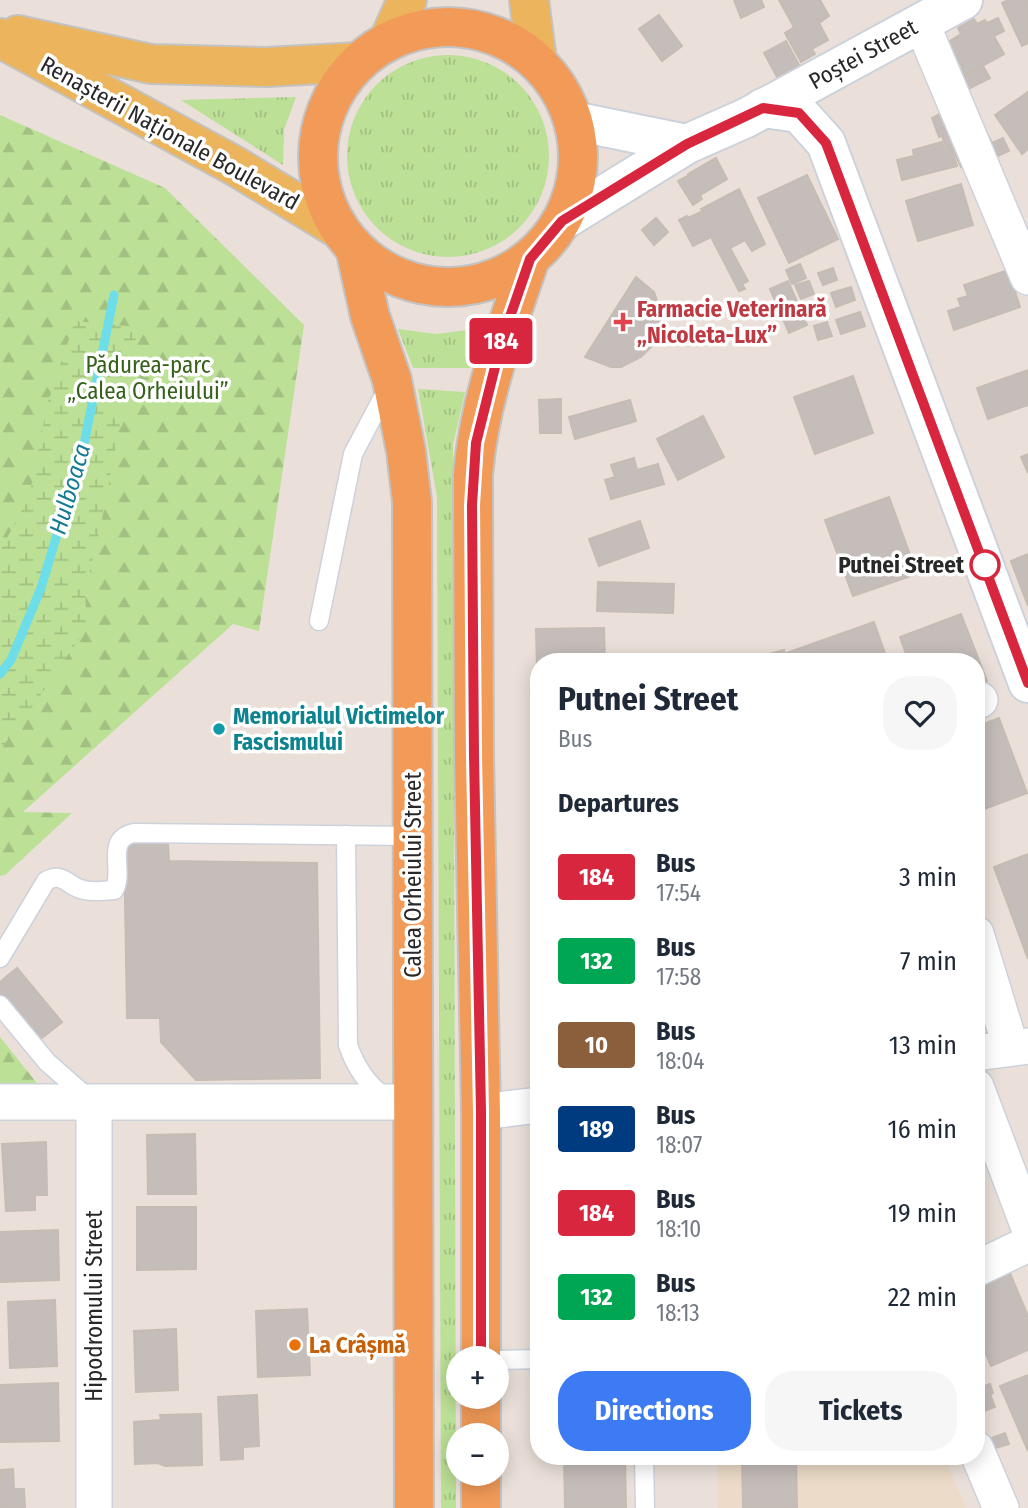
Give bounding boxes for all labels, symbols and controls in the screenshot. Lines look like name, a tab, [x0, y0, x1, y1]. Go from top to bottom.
street label: Poștei Street	[804, 13, 923, 96]
street label: Renașterii Naționale Boulevard	[35, 50, 304, 217]
place label: Farmacie Veterinară „Nicoleta-Lux”	[637, 295, 827, 349]
marker: Farmacie Veterinară „Nicoleta-Lux”	[615, 314, 631, 330]
line badge: 184	[461, 318, 541, 364]
text: 184	[483, 327, 519, 355]
park label: Pădurea-parc „Calea Orheiului”	[67, 351, 229, 405]
water label: Hulboaca	[44, 440, 96, 538]
marker: Putnei Street	[970, 550, 1000, 580]
place label: Putnei Street	[838, 551, 965, 579]
button: heart	[883, 676, 957, 750]
text: Putnei Street	[558, 679, 738, 719]
place label: Memorialul Victimelor Fascismului	[233, 702, 445, 756]
marker: Memorialul Victimelor Fascismului	[211, 721, 227, 737]
text: Bus	[558, 725, 592, 753]
street label: Calea Orheiului Street	[399, 772, 427, 978]
text: Departures	[558, 788, 679, 819]
text: Bus	[656, 848, 695, 879]
text: 3 min	[899, 862, 957, 893]
text: 184	[579, 863, 614, 891]
text: 17:54	[656, 879, 701, 907]
text: Bus	[656, 932, 695, 963]
text: 7 min	[900, 946, 957, 977]
text: 132	[580, 947, 613, 975]
text: 17:58	[656, 963, 701, 991]
text: Bus	[656, 1016, 695, 1047]
text: 13 min	[889, 1030, 957, 1061]
text: 10	[585, 1031, 608, 1059]
text: 18:04	[656, 1047, 704, 1075]
text: Bus	[656, 1100, 695, 1131]
text: 16 min	[888, 1114, 957, 1145]
text: 189	[579, 1115, 614, 1143]
text: 18:07	[656, 1131, 702, 1159]
text: Bus	[656, 1184, 695, 1215]
text: 19 min	[888, 1198, 957, 1229]
text: 184	[579, 1199, 614, 1227]
street label: Hipodromului Street	[80, 1210, 108, 1402]
text: 18:10	[656, 1215, 701, 1243]
text: Bus	[656, 1268, 695, 1299]
text: 22 min	[888, 1282, 957, 1313]
text: 132	[580, 1283, 613, 1311]
text: 18:13	[656, 1299, 700, 1327]
place label: La Crâșmă	[309, 1331, 406, 1361]
marker: La Crâșmă	[287, 1337, 303, 1353]
map controls	[446, 1346, 509, 1486]
button: +	[446, 1346, 509, 1409]
button: Directions	[558, 1371, 751, 1451]
button: Tickets	[765, 1371, 957, 1451]
button: −	[446, 1423, 509, 1486]

